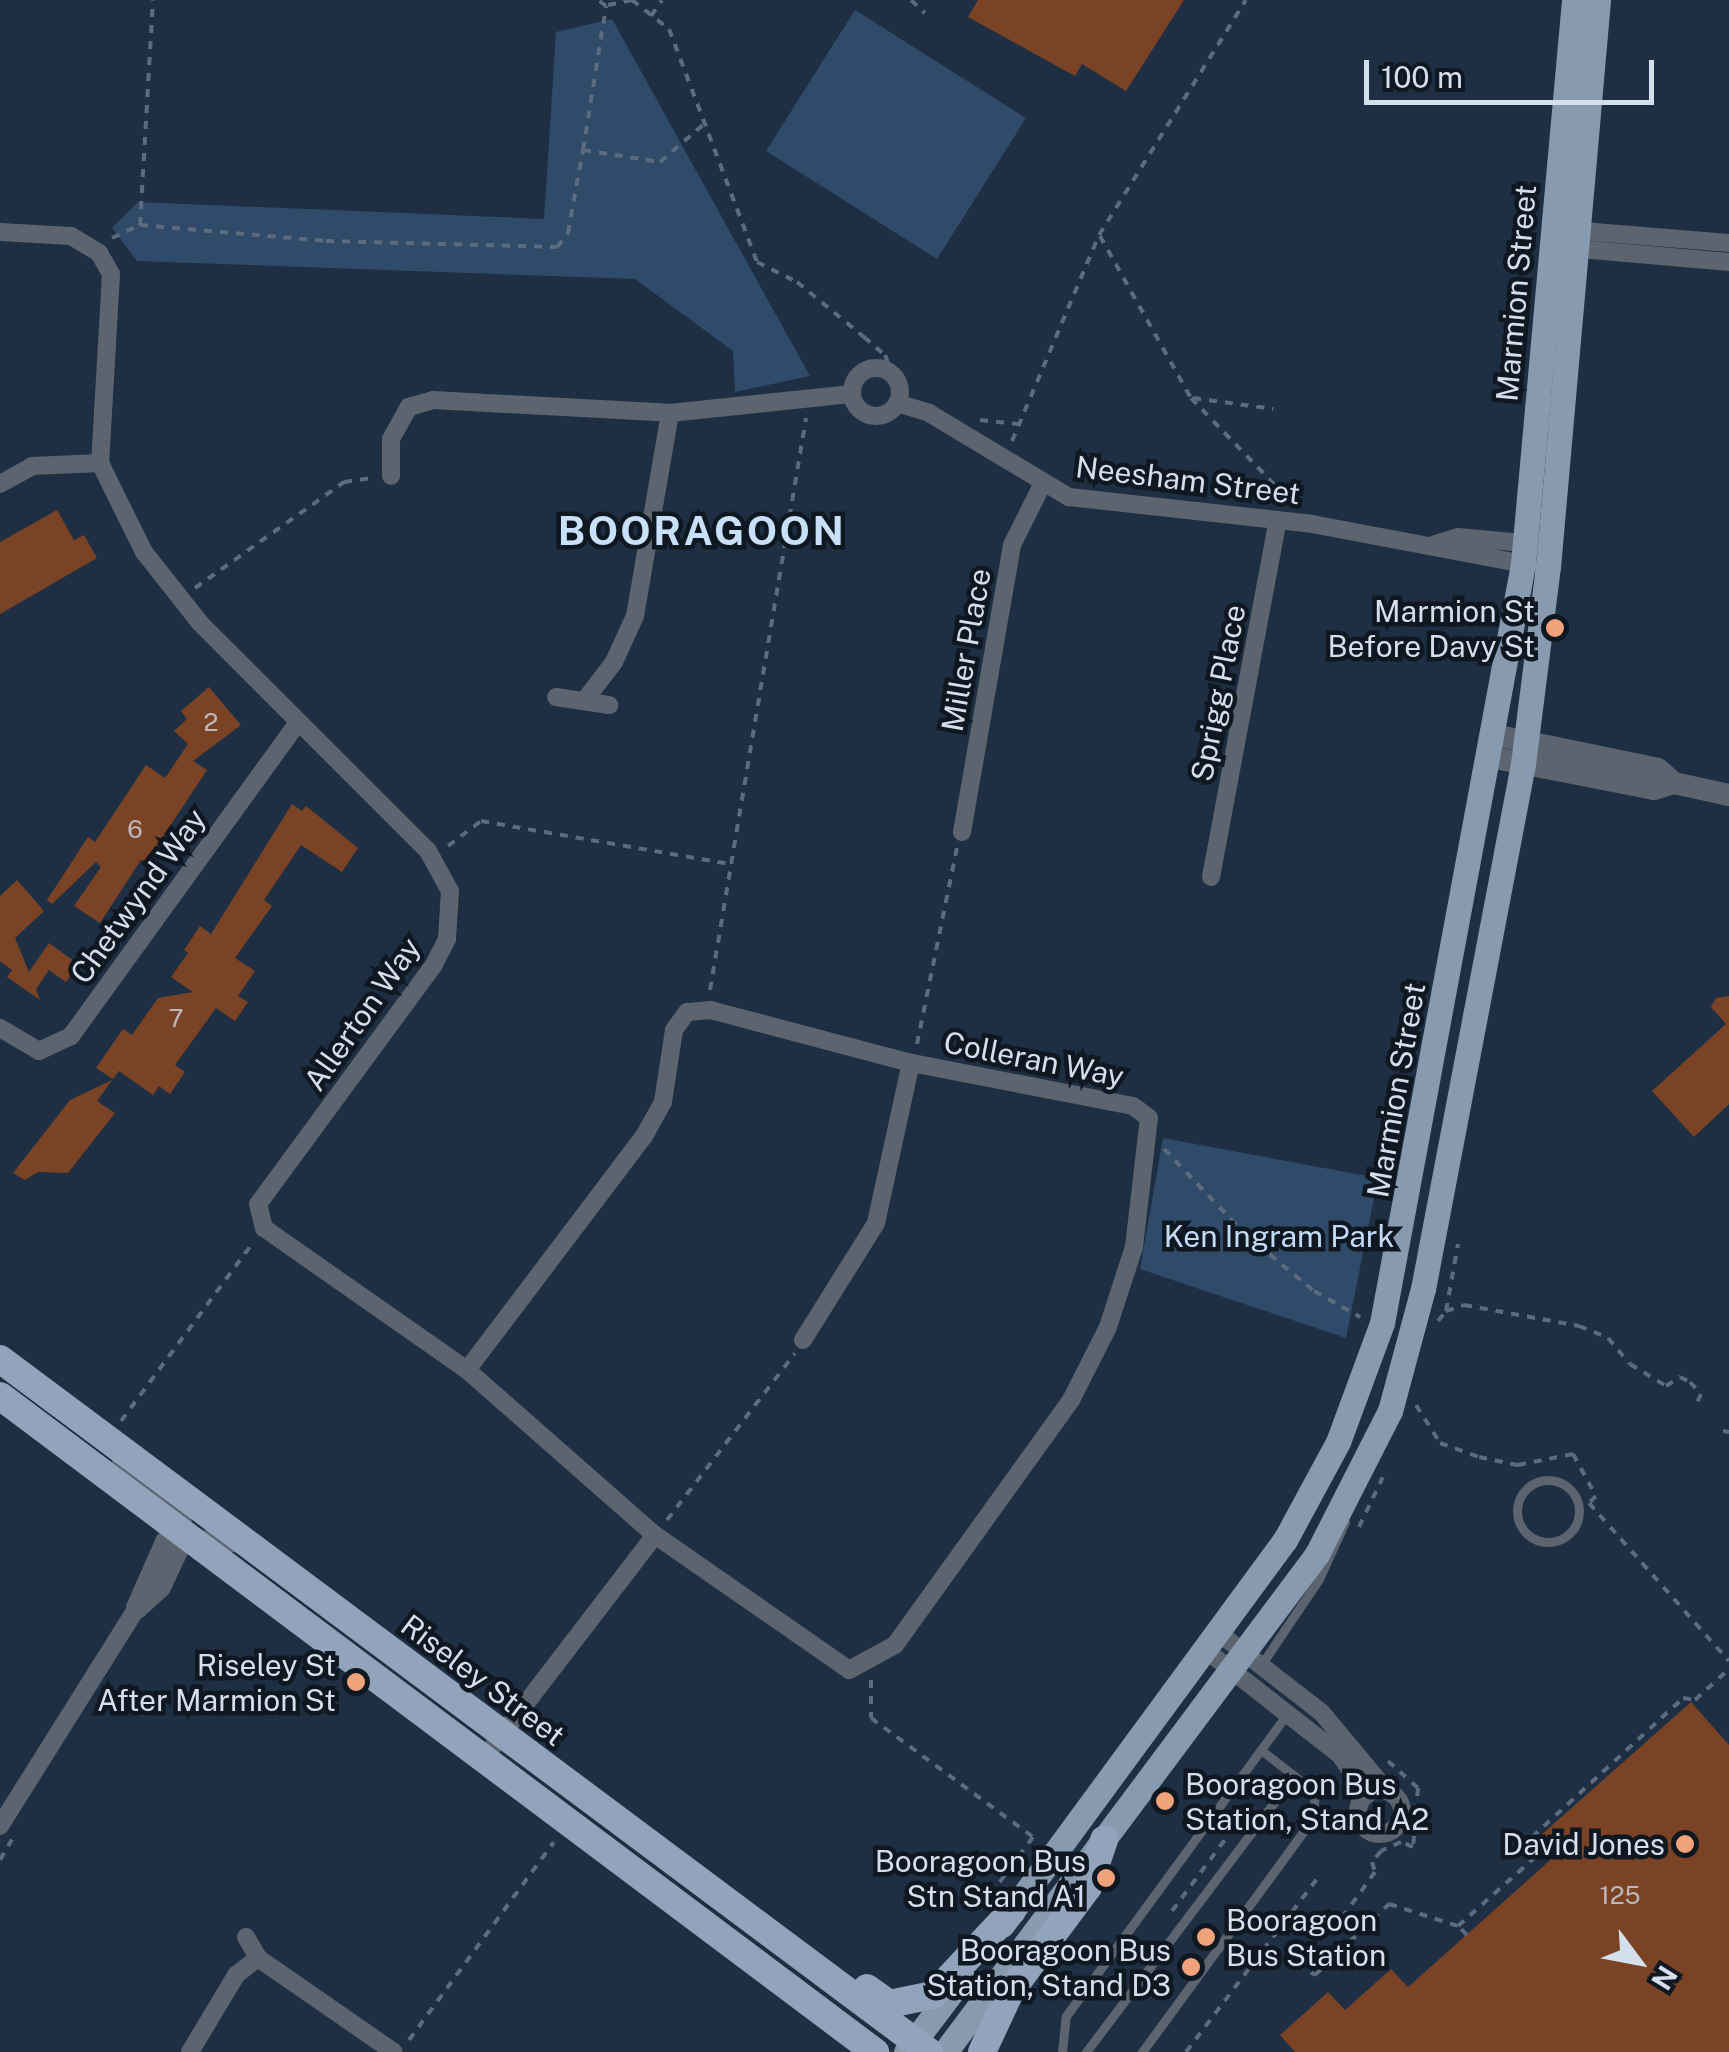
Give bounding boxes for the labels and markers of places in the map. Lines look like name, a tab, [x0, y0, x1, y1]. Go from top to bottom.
place label: Marmion St Before Davy St	[1327, 593, 1535, 664]
marker: Marmion St Before Davy St	[1544, 617, 1566, 639]
place label: Riseley St After Marmion St	[97, 1647, 336, 1718]
marker: Riseley St After Marmion St	[345, 1671, 367, 1693]
place label: Booragoon Bus Station, Stand A2	[1185, 1766, 1429, 1836]
marker: Booragoon Bus Station, Stand A2	[1154, 1790, 1176, 1812]
place label: David Jones	[1502, 1826, 1665, 1862]
marker: David Jones	[1674, 1833, 1696, 1855]
place label: Booragoon Bus Stn Stand A1	[875, 1843, 1086, 1914]
marker: Booragoon Bus Stn Stand A1	[1095, 1867, 1117, 1889]
place label: Booragoon Bus Station	[1226, 1902, 1386, 1972]
marker: Booragoon Bus Station	[1195, 1926, 1217, 1948]
place label: Booragoon Bus Station, Stand D3	[926, 1932, 1171, 2002]
marker: Booragoon Bus Station, Stand D3	[1180, 1956, 1202, 1978]

